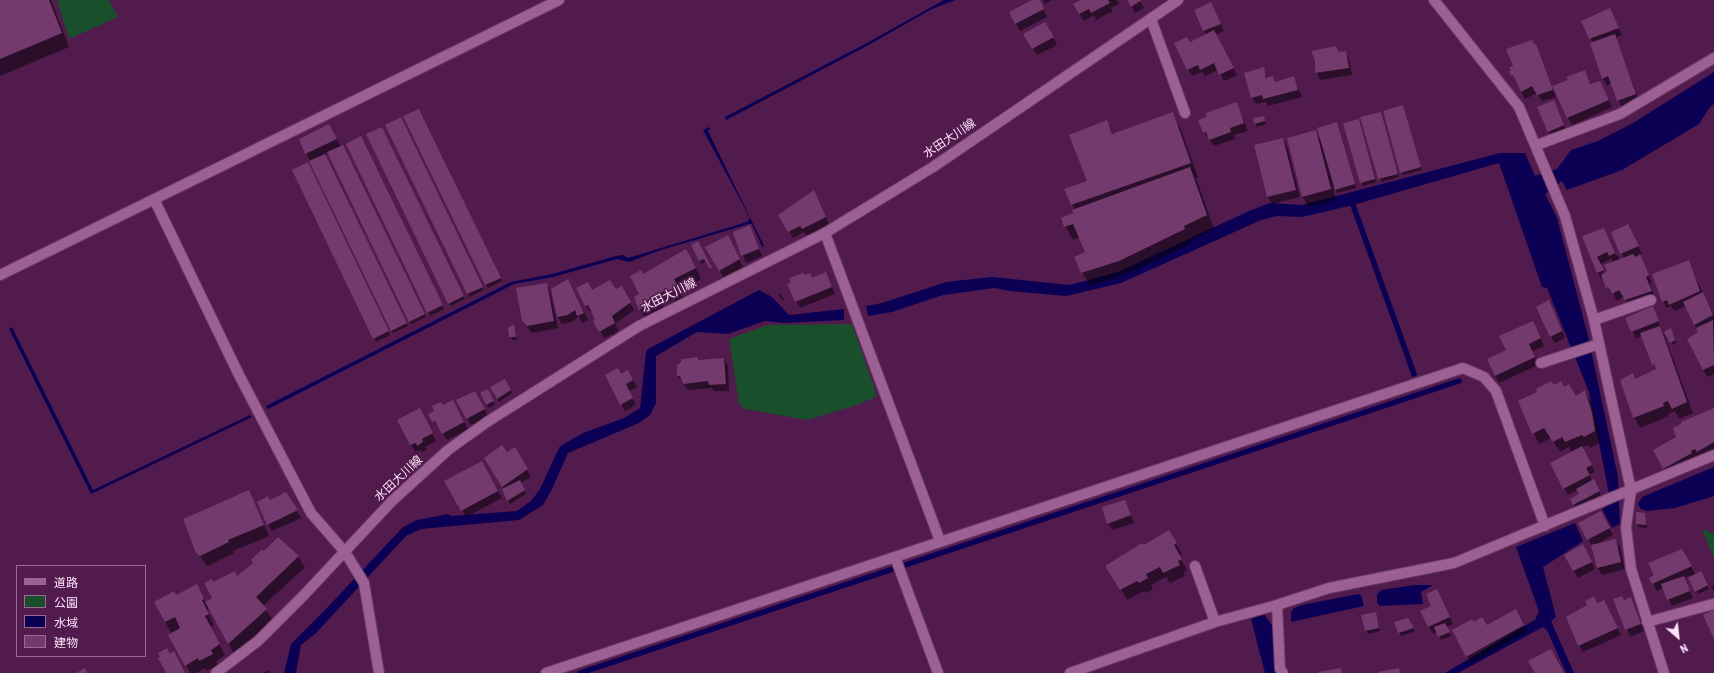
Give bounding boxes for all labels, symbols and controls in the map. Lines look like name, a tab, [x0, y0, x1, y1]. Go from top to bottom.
street label: 水田大川線	[921, 116, 979, 162]
street label: 水田大川線	[639, 276, 699, 316]
street label: 水田大川線	[372, 453, 426, 505]
legend	[16, 565, 146, 657]
text: 道路	[54, 576, 78, 590]
text: 公園	[54, 596, 78, 610]
text: 水域	[54, 616, 78, 630]
north arrow	[1658, 617, 1698, 657]
text: 建物	[54, 636, 78, 650]
text: N	[1678, 641, 1690, 655]

